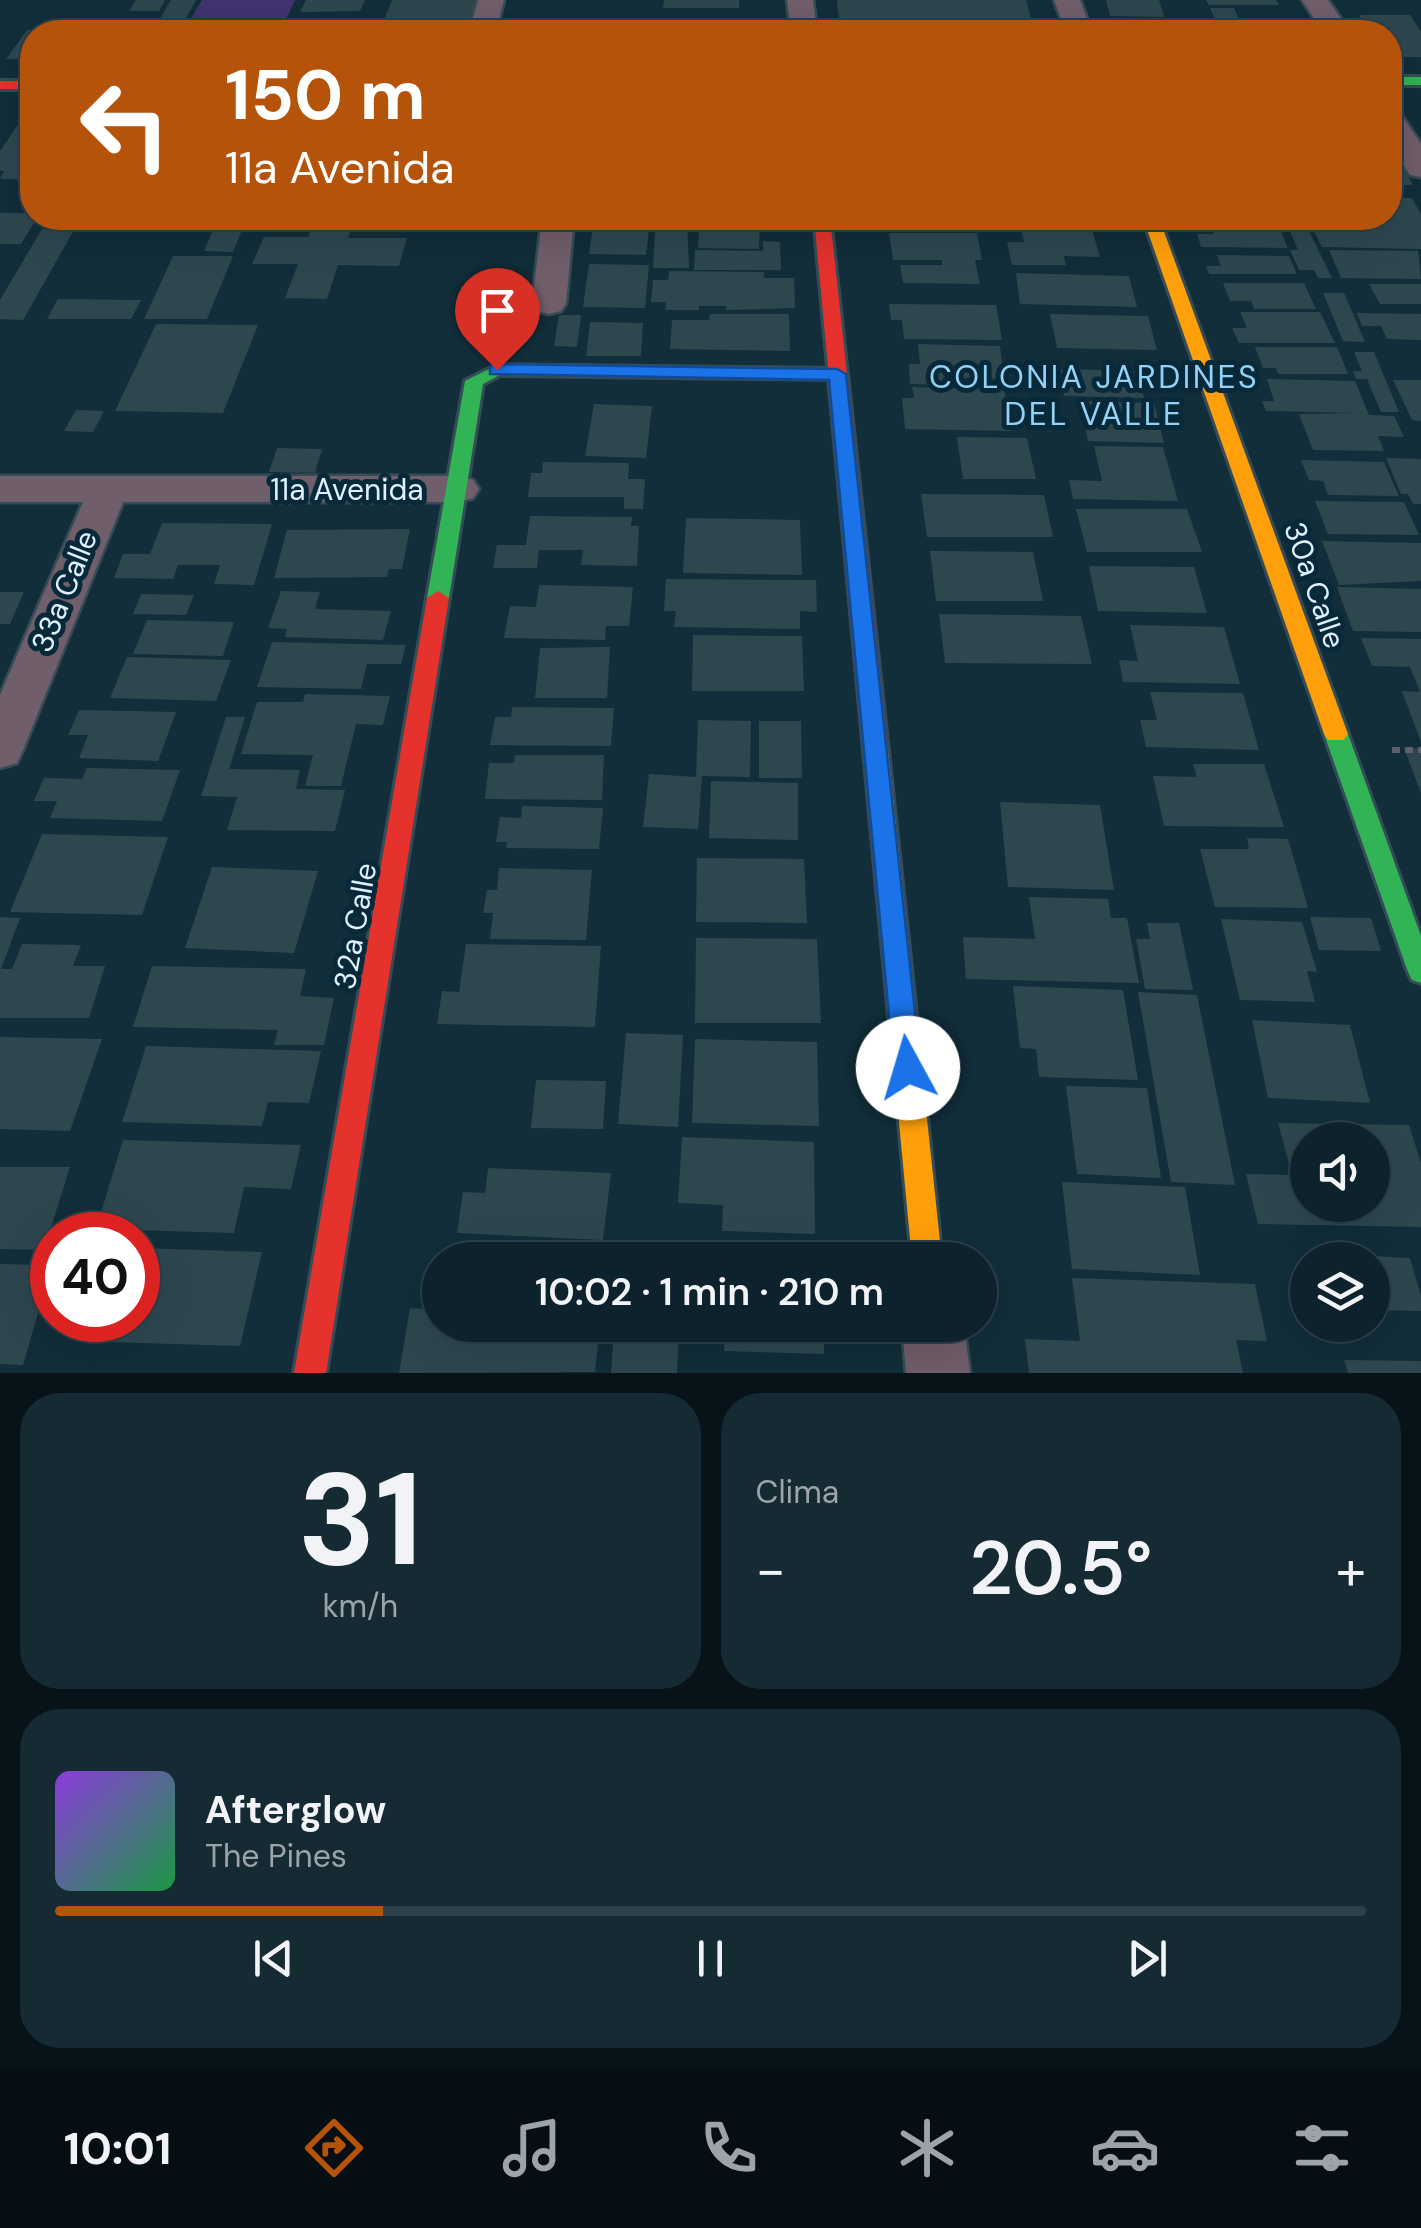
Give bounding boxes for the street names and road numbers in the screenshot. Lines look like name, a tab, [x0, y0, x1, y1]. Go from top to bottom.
street label: 11a Avenida	[270, 470, 424, 509]
street label: 30a Calle	[1275, 517, 1355, 653]
street label: 33a Calle	[22, 524, 106, 658]
street label: 32a Calle	[325, 860, 385, 992]

